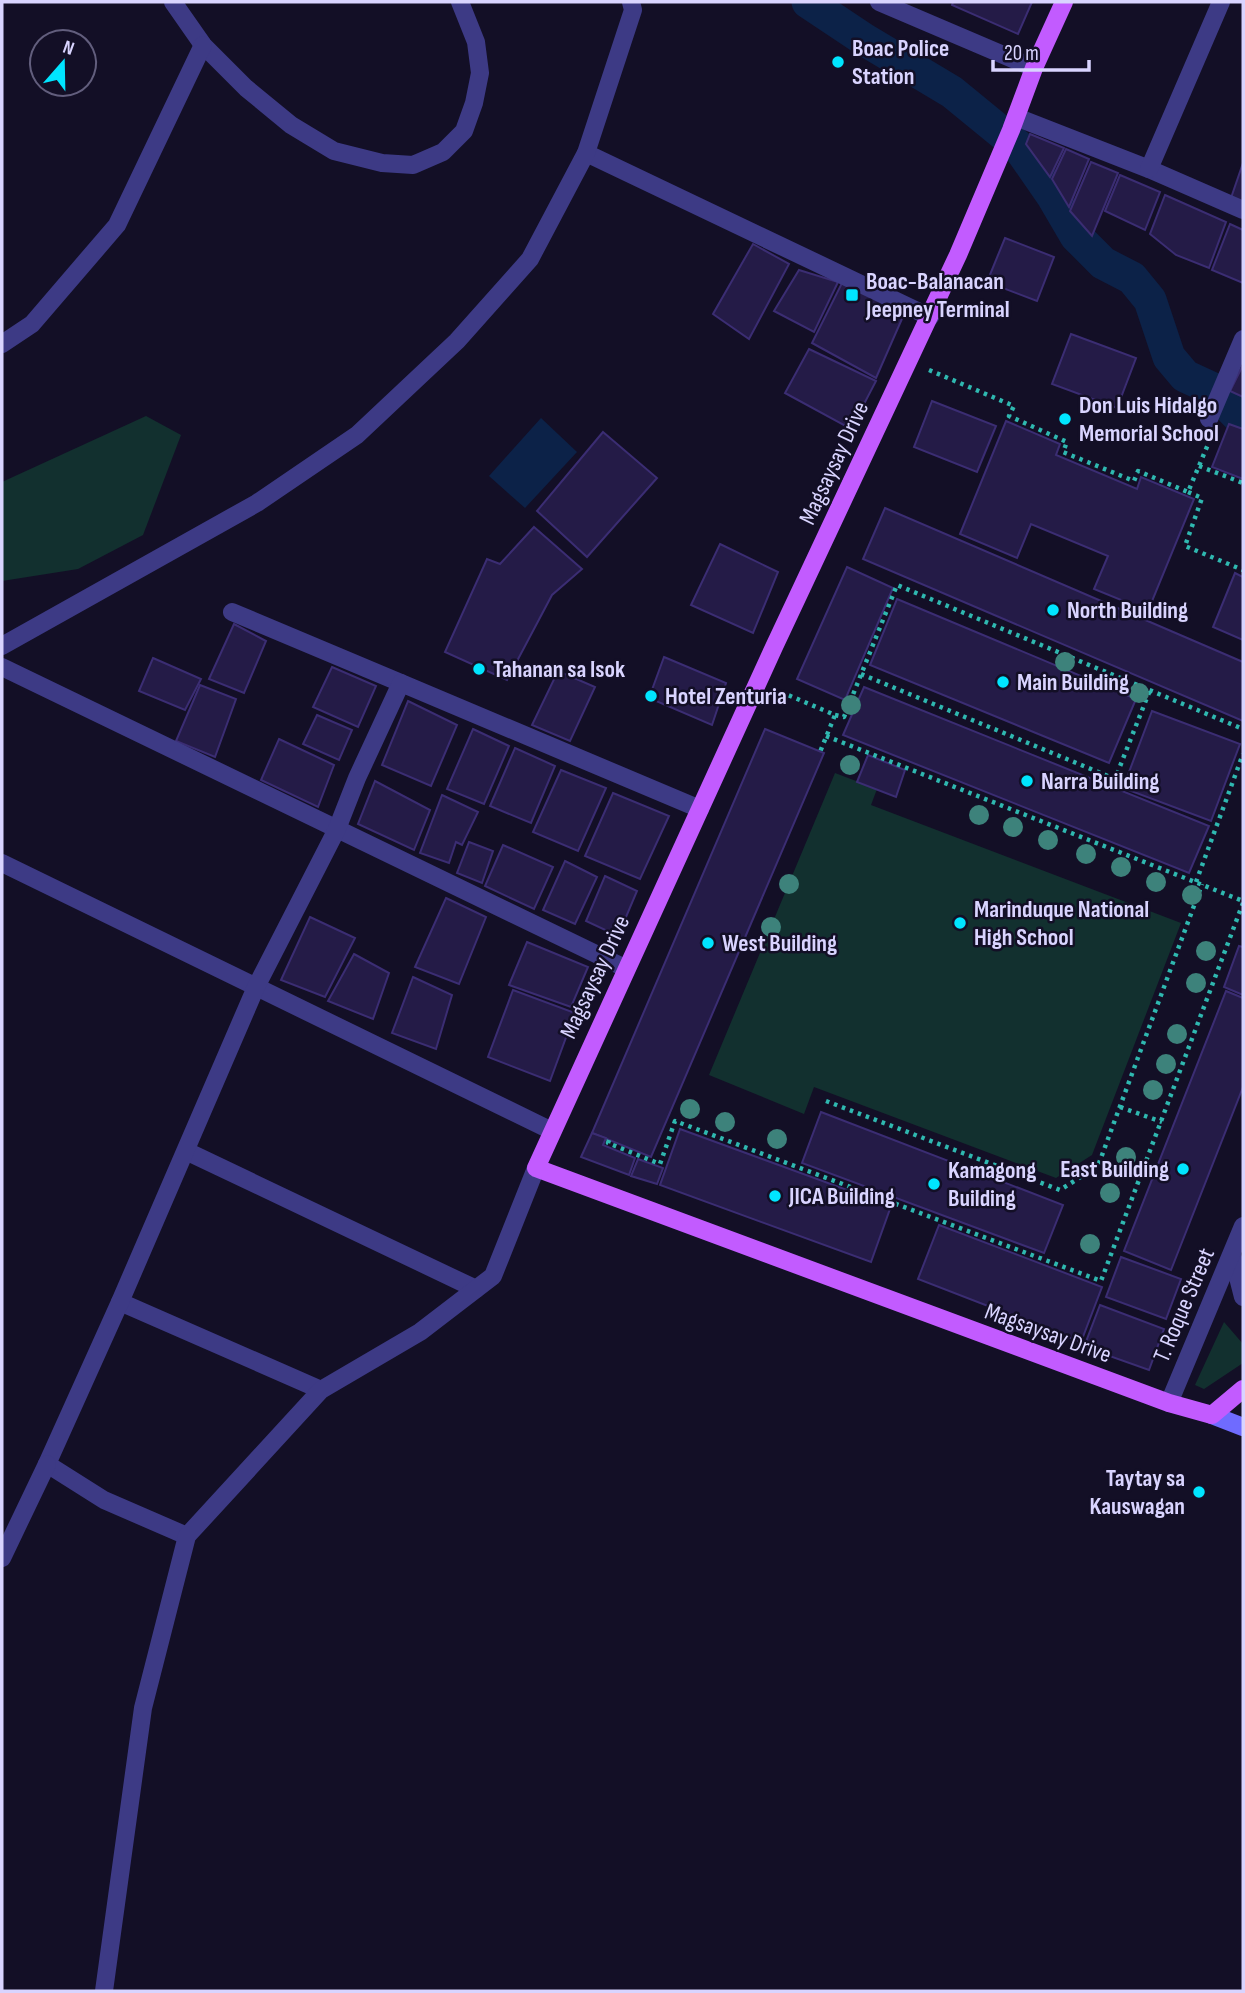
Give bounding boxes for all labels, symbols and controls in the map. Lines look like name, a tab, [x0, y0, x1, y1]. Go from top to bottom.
north arrow	[28, 28, 98, 98]
scale bar	[993, 28, 1089, 72]
place label: Boac Police Station	[852, 34, 949, 91]
text: N	[60, 36, 77, 61]
text: 20 m	[1004, 41, 1039, 66]
marker: Boac Police Station	[830, 54, 846, 70]
place label: Boac-Balanacan Jeepney Terminal	[865, 267, 1010, 324]
marker: Boac-Balanacan Jeepney Terminal	[844, 287, 860, 303]
place label: Don Luis Hidalgo Memorial School	[1079, 391, 1219, 448]
street label: Magsaysay Drive	[793, 397, 875, 529]
marker: Don Luis Hidalgo Memorial School	[1057, 411, 1073, 427]
place label: North Building	[1067, 596, 1188, 625]
marker: North Building	[1045, 602, 1061, 618]
place label: Tahanan sa Isok	[493, 655, 625, 684]
marker: Tahanan sa Isok	[471, 661, 487, 677]
place label: Main Building	[1017, 668, 1129, 697]
marker: Main Building	[995, 674, 1011, 690]
place label: Hotel Zenturia	[665, 682, 787, 711]
marker: Hotel Zenturia	[643, 688, 659, 704]
place label: Narra Building	[1041, 767, 1159, 796]
marker: Narra Building	[1019, 773, 1035, 789]
place label: Marinduque National High School	[974, 895, 1149, 952]
street label: Magsaysay Drive	[554, 911, 636, 1043]
marker: Marinduque National High School	[952, 915, 968, 931]
place label: West Building	[722, 929, 837, 958]
marker: West Building	[700, 935, 716, 951]
place label: East Building	[1060, 1155, 1169, 1184]
place label: Kamagong Building	[948, 1156, 1036, 1213]
marker: East Building	[1175, 1161, 1191, 1177]
marker: Kamagong Building	[926, 1176, 942, 1192]
place label: JICA Building	[788, 1182, 895, 1211]
marker: JICA Building	[767, 1188, 783, 1204]
street label: T. Roque Street	[1147, 1244, 1221, 1366]
street label: Magsaysay Drive	[981, 1297, 1115, 1369]
place label: Taytay sa Kauswagan	[1090, 1464, 1185, 1521]
marker: Taytay sa Kauswagan	[1191, 1484, 1207, 1500]

